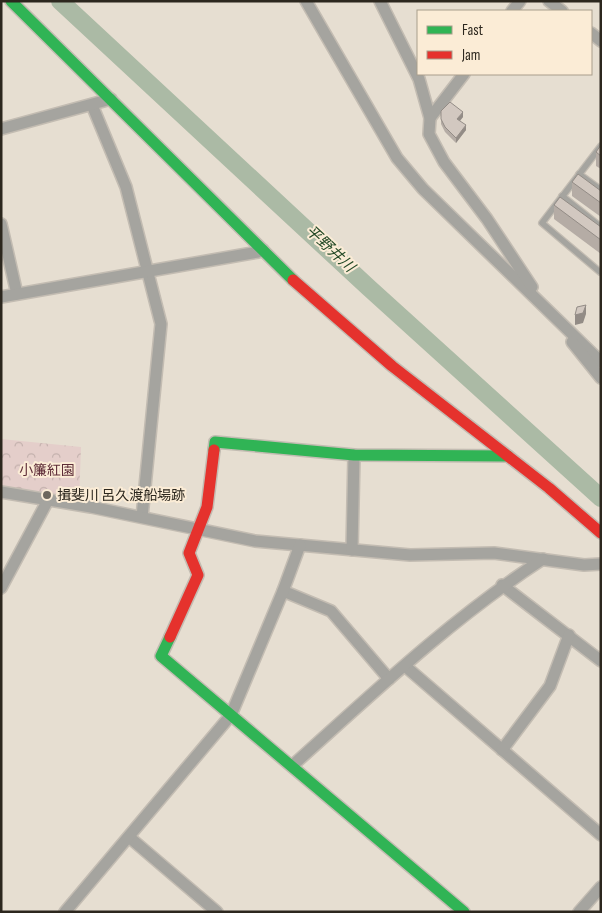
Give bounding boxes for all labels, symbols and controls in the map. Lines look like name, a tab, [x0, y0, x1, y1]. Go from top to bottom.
legend	[417, 10, 592, 75]
text: Fast	[462, 21, 484, 40]
text: Jam	[461, 46, 480, 65]
water label: 平野井川	[302, 222, 360, 278]
park label: 小簾紅園	[19, 462, 75, 479]
place label: 揖斐川 呂久渡船場跡	[57, 487, 185, 504]
marker: 揖斐川 呂久渡船場跡	[41, 489, 53, 501]

